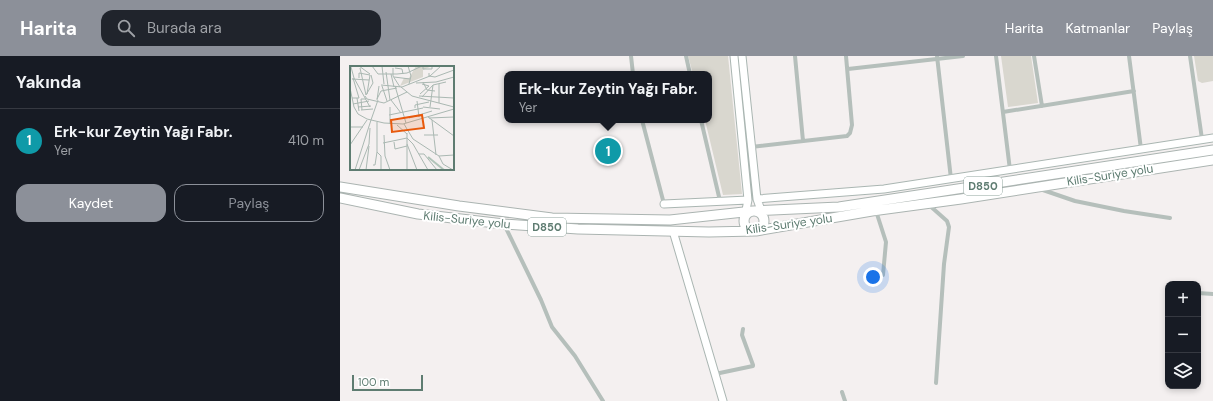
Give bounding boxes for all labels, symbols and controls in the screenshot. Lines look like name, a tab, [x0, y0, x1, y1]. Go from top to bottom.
search box	[101, 10, 381, 46]
text: Harita	[20, 16, 77, 41]
icon: search	[115, 17, 137, 39]
text: Burada ara	[147, 18, 222, 38]
text: Harita	[1005, 19, 1043, 37]
text: Katmanlar	[1065, 19, 1130, 37]
text: Paylaş	[1152, 19, 1193, 37]
inset map	[350, 66, 454, 170]
text: Yakında	[16, 71, 81, 93]
popup	[504, 71, 712, 123]
text: Erk-kur Zeytin Yağı Fabr.	[519, 79, 697, 99]
text: Yer	[519, 99, 537, 116]
text: Erk-kur Zeytin Yağı Fabr.	[54, 122, 233, 142]
text: 1	[27, 132, 31, 149]
text: 410 m	[288, 132, 324, 149]
pin: 1	[595, 136, 621, 166]
text: Yer	[54, 142, 73, 159]
street label: Kilis-Suriye yolu	[1066, 160, 1155, 190]
road number: D850	[964, 177, 1002, 195]
button: Kaydet	[16, 184, 166, 222]
button: Paylaş	[174, 184, 324, 222]
street label: Kilis-Suriye yolu	[423, 207, 511, 233]
street label: Kilis-Suriye yolu	[745, 210, 834, 238]
road number: D850	[528, 218, 566, 236]
your location	[863, 267, 883, 287]
map controls	[1165, 281, 1201, 389]
button: +	[1165, 281, 1201, 317]
button: −	[1165, 317, 1201, 353]
button: layers	[1165, 353, 1201, 389]
scale bar	[352, 373, 423, 392]
text: 100 m	[358, 375, 389, 389]

